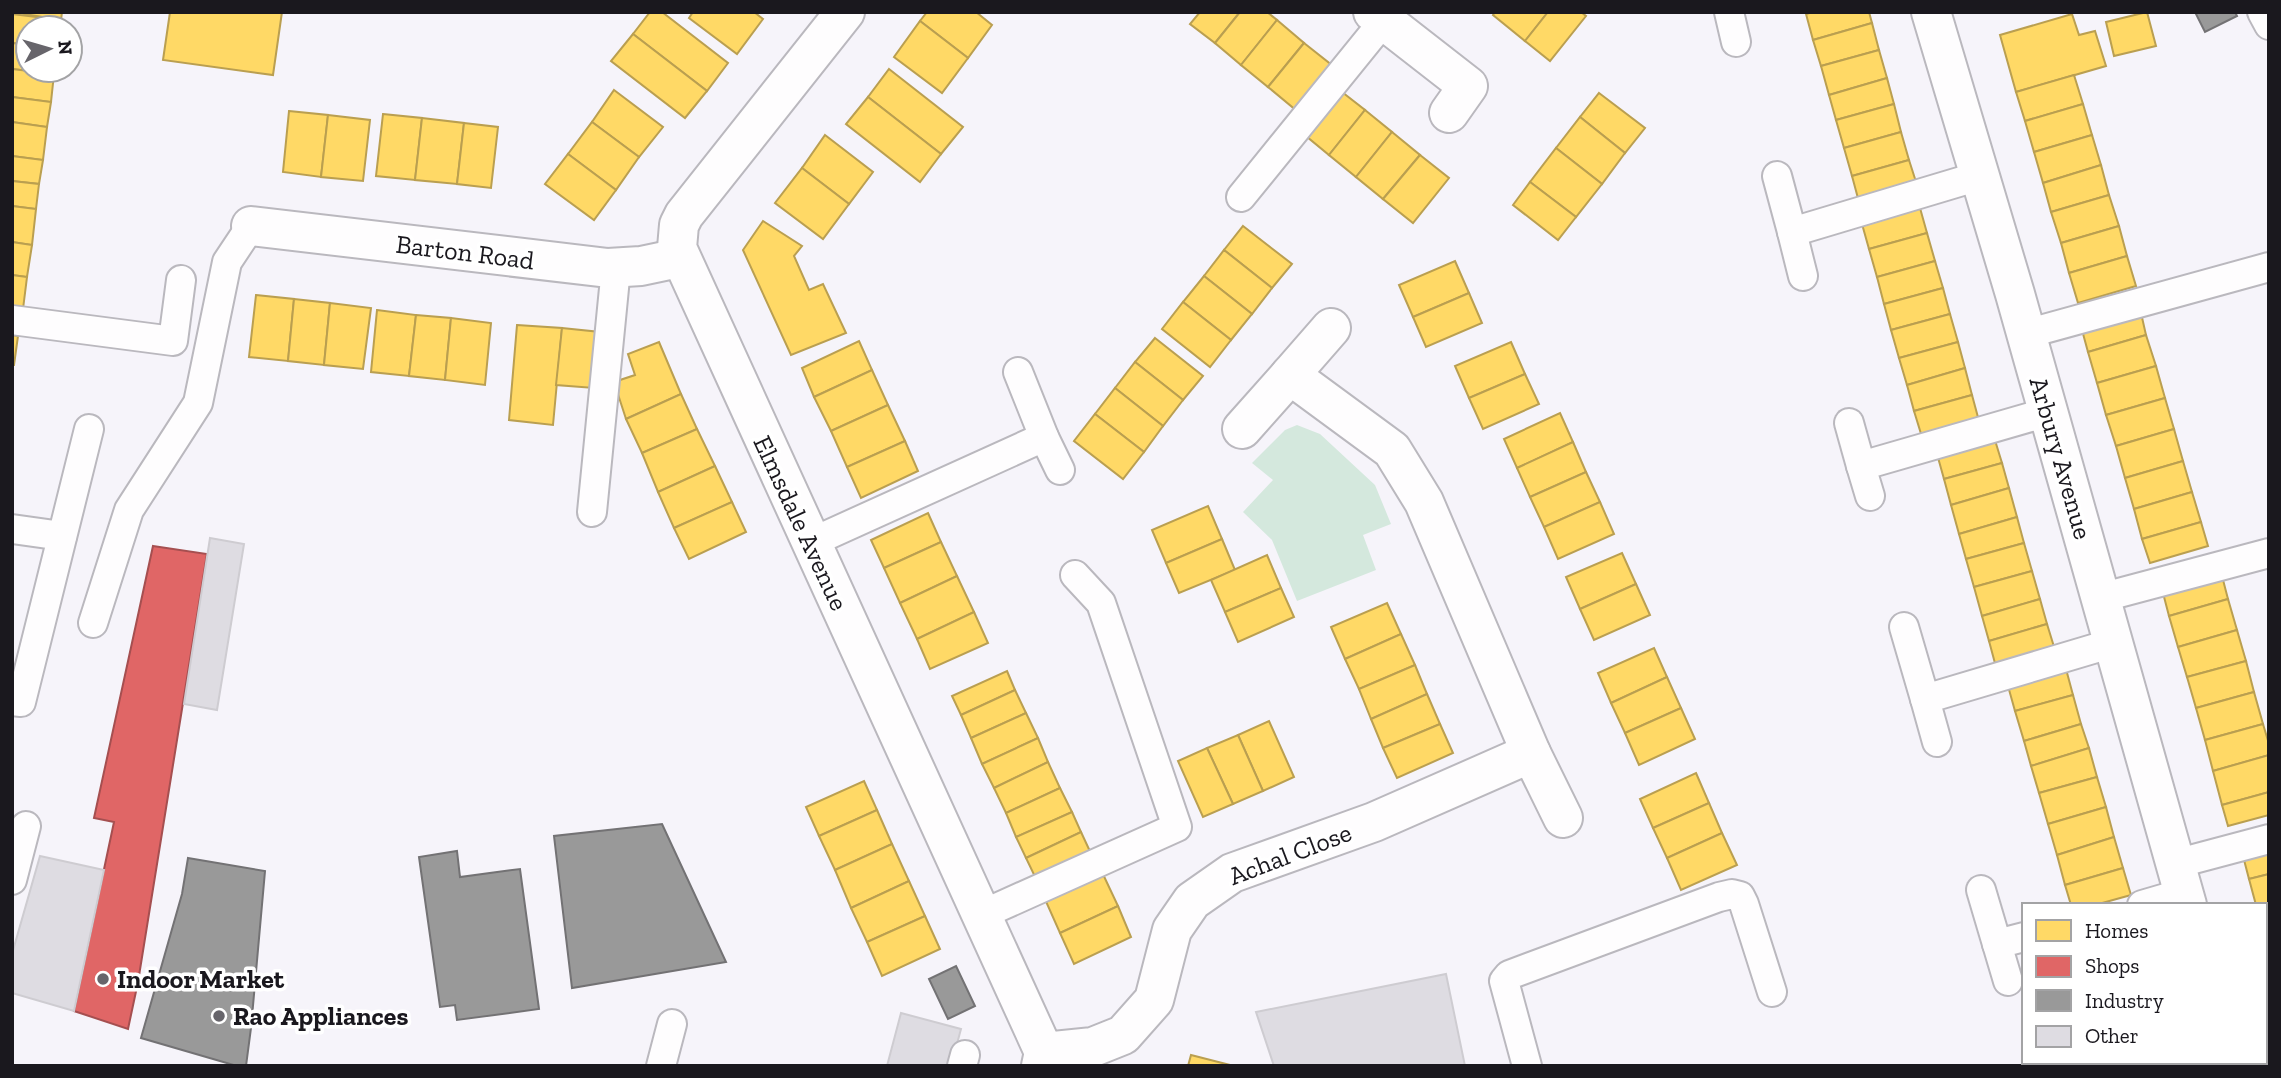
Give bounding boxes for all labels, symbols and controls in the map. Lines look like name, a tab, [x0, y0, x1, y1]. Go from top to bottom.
north arrow	[14, 14, 84, 84]
text: N	[53, 39, 78, 56]
street label: Barton Road	[394, 228, 536, 276]
street label: Arbury Avenue	[2023, 373, 2099, 543]
street label: Elmsdale Avenue	[746, 430, 856, 616]
street label: Achal Close	[1224, 816, 1356, 892]
legend	[2022, 903, 2267, 1064]
text: Homes	[2085, 918, 2148, 943]
text: Shops	[2085, 953, 2139, 978]
place label: Indoor Market	[117, 963, 285, 995]
marker: Indoor Market	[95, 971, 111, 987]
text: Industry	[2085, 988, 2164, 1013]
place label: Rao Appliances	[233, 1000, 408, 1032]
marker: Rao Appliances	[211, 1008, 227, 1024]
text: Other	[2085, 1023, 2139, 1048]

